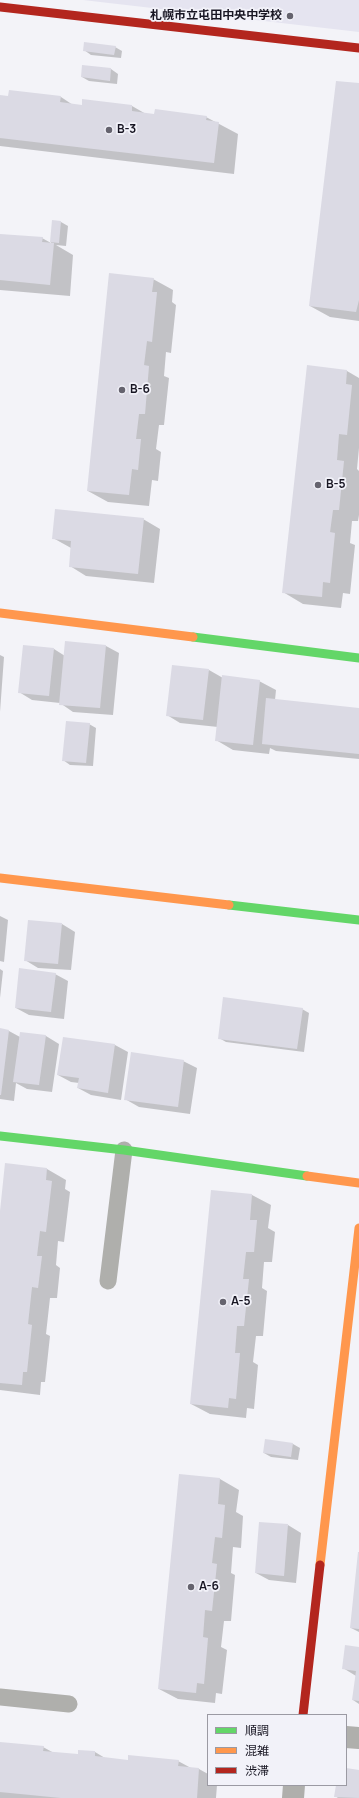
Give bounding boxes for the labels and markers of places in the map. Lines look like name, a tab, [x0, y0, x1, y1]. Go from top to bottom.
place label: 札幌市立屯田中央中学校	[150, 9, 282, 23]
marker: 札幌市立屯田中央中学校	[285, 11, 295, 21]
place label: B-3	[117, 123, 136, 137]
marker: B-3	[104, 125, 114, 135]
place label: B-6	[130, 383, 150, 397]
marker: B-6	[117, 385, 127, 395]
place label: B-5	[326, 478, 346, 492]
marker: B-5	[313, 480, 323, 490]
place label: A-5	[231, 1295, 251, 1309]
marker: A-5	[218, 1297, 228, 1307]
place label: A-6	[199, 1580, 219, 1594]
marker: A-6	[186, 1582, 196, 1592]

